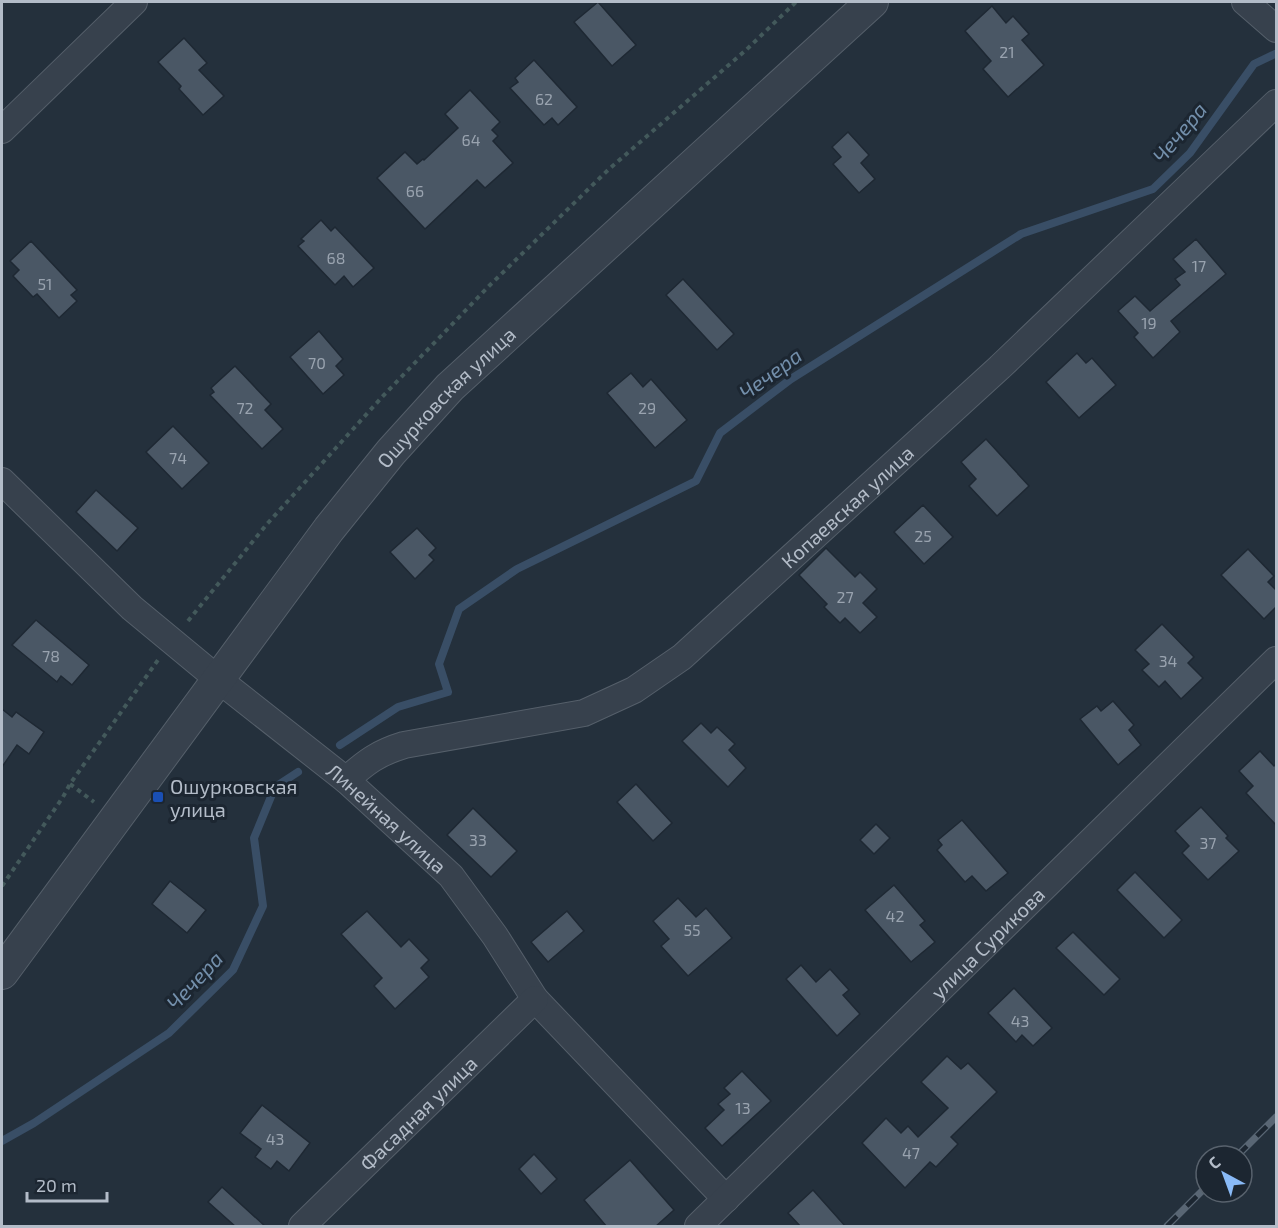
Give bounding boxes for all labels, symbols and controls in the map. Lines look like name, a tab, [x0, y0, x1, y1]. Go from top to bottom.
house number: 21	[999, 42, 1015, 61]
house number: 62	[535, 89, 553, 108]
water label: Чечера	[1147, 97, 1211, 167]
house number: 64	[462, 130, 481, 149]
house number: 66	[406, 181, 424, 200]
house number: 68	[327, 248, 345, 267]
house number: 17	[1192, 256, 1206, 275]
house number: 51	[38, 274, 52, 293]
house number: 19	[1141, 313, 1157, 332]
street label: Ошурковская улица	[372, 322, 520, 472]
water label: Чечера	[734, 342, 806, 404]
house number: 70	[308, 353, 326, 372]
house number: 72	[236, 398, 254, 417]
house number: 29	[638, 398, 656, 417]
street label: Копаевская улица	[776, 440, 918, 573]
house number: 74	[169, 448, 187, 467]
house number: 25	[914, 526, 932, 545]
house number: 27	[836, 587, 854, 606]
house number: 78	[42, 646, 60, 665]
house number: 34	[1159, 651, 1178, 670]
street label: Линейная улица	[322, 758, 452, 878]
place label: Ошурковская улица	[170, 774, 297, 822]
marker: Ошурковская улица	[151, 790, 165, 804]
house number: 33	[469, 830, 487, 849]
house number: 37	[1199, 833, 1217, 852]
street label: улица Сурикова	[925, 882, 1049, 1004]
house number: 42	[886, 906, 904, 925]
house number: 55	[683, 920, 701, 939]
water label: Чечера	[161, 945, 227, 1015]
house number: 43	[1011, 1011, 1029, 1030]
street label: Фасадная улица	[354, 1051, 482, 1175]
house number: 13	[735, 1098, 751, 1117]
house number: 43	[266, 1129, 284, 1148]
house number: 47	[902, 1143, 920, 1162]
north arrow	[1194, 1144, 1254, 1204]
text: С	[1204, 1152, 1224, 1173]
scale bar	[27, 1165, 106, 1203]
text: 20 m	[36, 1174, 77, 1196]

